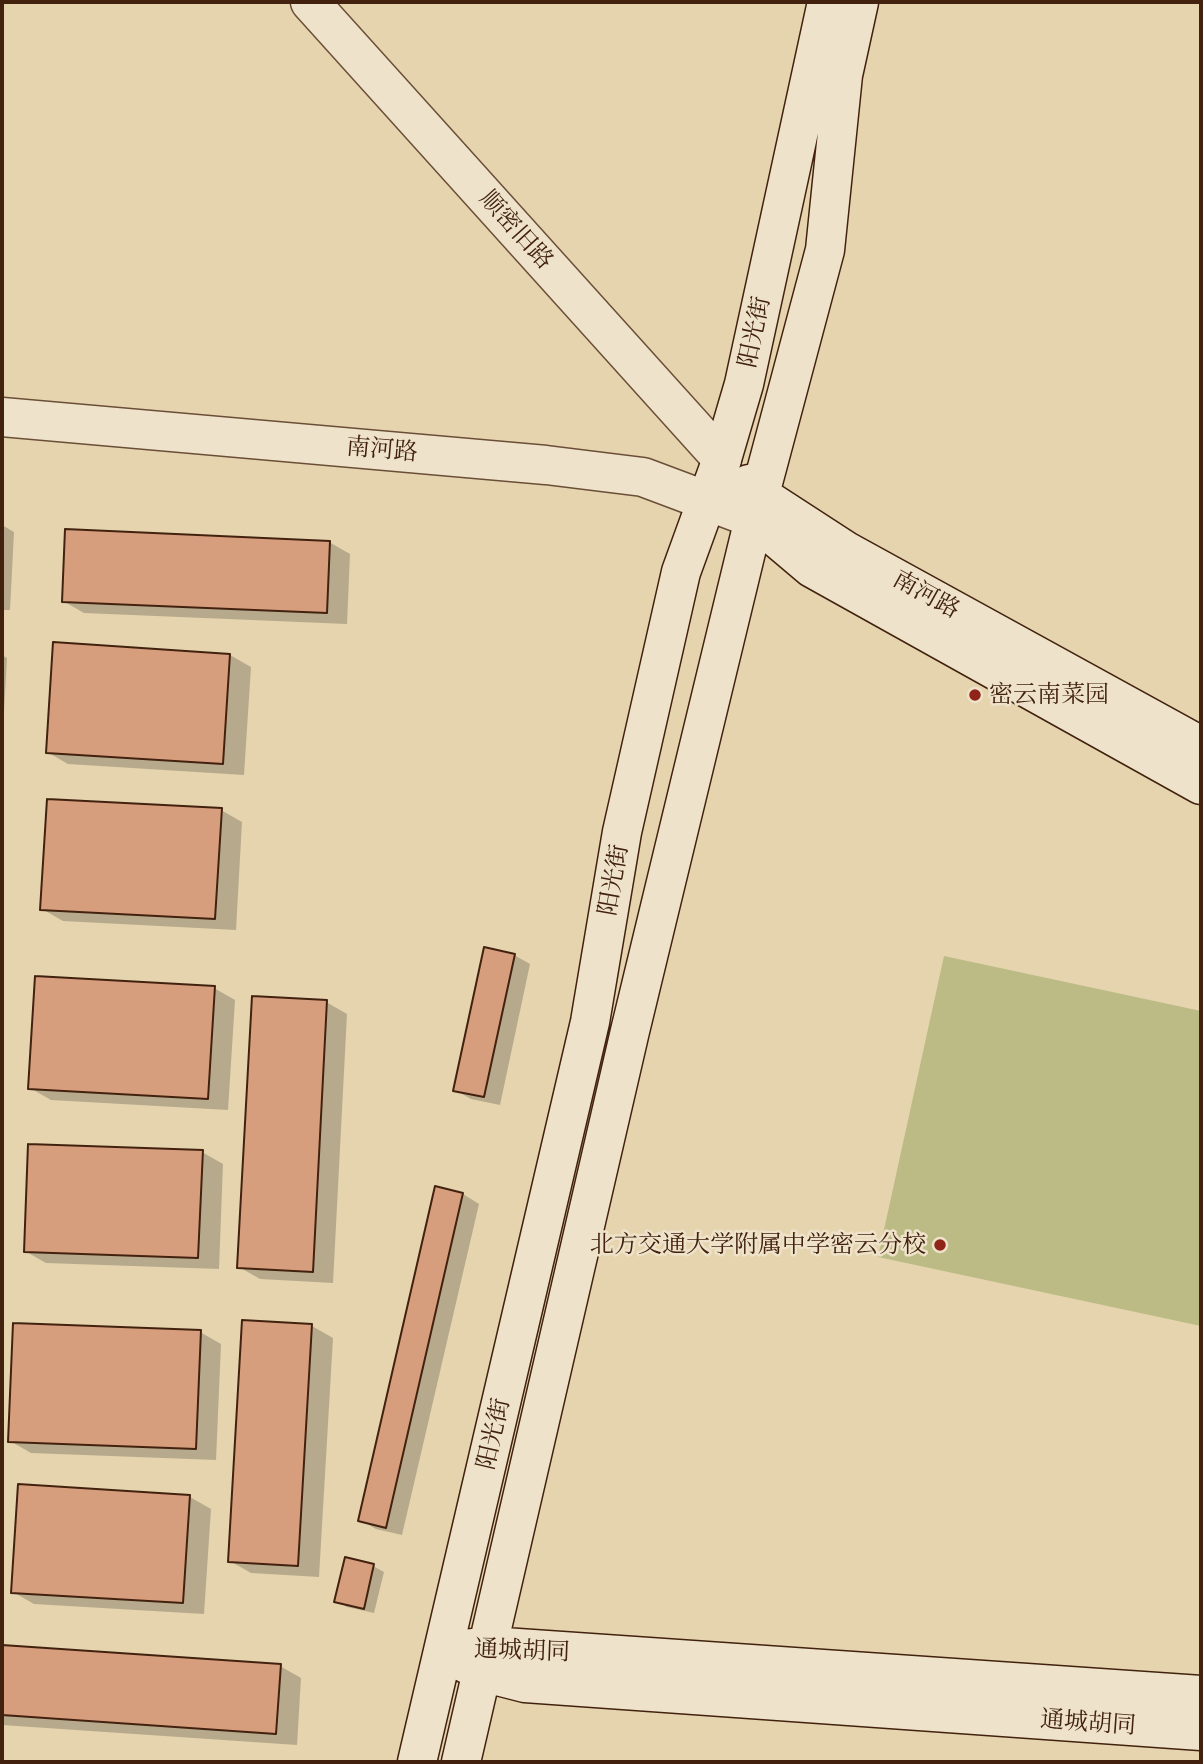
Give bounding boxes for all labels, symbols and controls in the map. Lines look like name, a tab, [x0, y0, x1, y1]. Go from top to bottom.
street label: 顺密旧路	[473, 185, 559, 275]
street label: 阳光街	[733, 294, 777, 370]
street label: 南河路	[345, 433, 419, 467]
street label: 南河路	[888, 565, 964, 625]
place label: 密云南菜园	[989, 681, 1109, 709]
marker: 密云南菜园	[967, 687, 983, 703]
street label: 阳光街	[594, 842, 634, 918]
place label: 北方交通大学附属中学密云分校	[590, 1231, 926, 1259]
marker: 北方交通大学附属中学密云分校	[932, 1237, 948, 1253]
street label: 阳光街	[472, 1396, 516, 1472]
street label: 通城胡同	[474, 1635, 570, 1667]
street label: 通城胡同	[1039, 1705, 1137, 1741]

